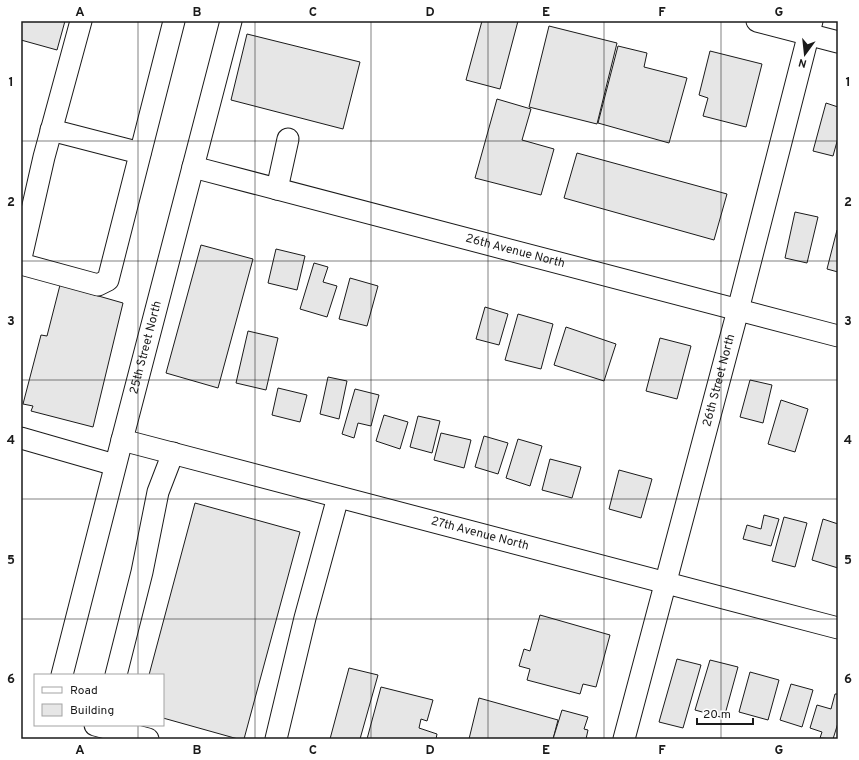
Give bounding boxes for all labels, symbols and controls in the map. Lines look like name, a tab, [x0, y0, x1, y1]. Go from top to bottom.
text: A	[75, 5, 85, 21]
text: B	[193, 5, 202, 21]
text: C	[309, 5, 317, 21]
text: D	[425, 5, 435, 21]
text: E	[542, 5, 550, 21]
text: F	[658, 5, 666, 21]
text: G	[775, 5, 784, 21]
north arrow	[785, 34, 825, 74]
text: N	[797, 55, 808, 70]
text: 1	[8, 75, 14, 91]
text: 1	[845, 75, 851, 91]
text: 2	[7, 195, 15, 211]
text: 2	[844, 195, 852, 211]
street label: 26th Avenue North	[464, 231, 567, 272]
street label: 25th Street North	[126, 299, 166, 396]
text: 3	[7, 314, 15, 330]
text: 3	[844, 314, 852, 330]
street label: 26th Street North	[699, 332, 739, 429]
text: 4	[7, 433, 15, 449]
text: 4	[844, 433, 852, 449]
street label: 27th Avenue North	[429, 513, 531, 554]
text: 5	[7, 553, 15, 569]
text: 5	[844, 553, 852, 569]
text: 6	[7, 672, 15, 688]
text: 6	[844, 672, 852, 688]
legend	[34, 674, 164, 726]
text: Road	[70, 683, 98, 699]
scale bar	[697, 700, 753, 726]
text: Building	[70, 703, 114, 719]
text: 20 m	[703, 707, 731, 723]
text: A	[75, 743, 85, 759]
text: B	[193, 743, 202, 759]
text: C	[309, 743, 317, 759]
text: D	[425, 743, 435, 759]
text: E	[542, 743, 550, 759]
text: F	[658, 743, 666, 759]
text: G	[775, 743, 784, 759]

